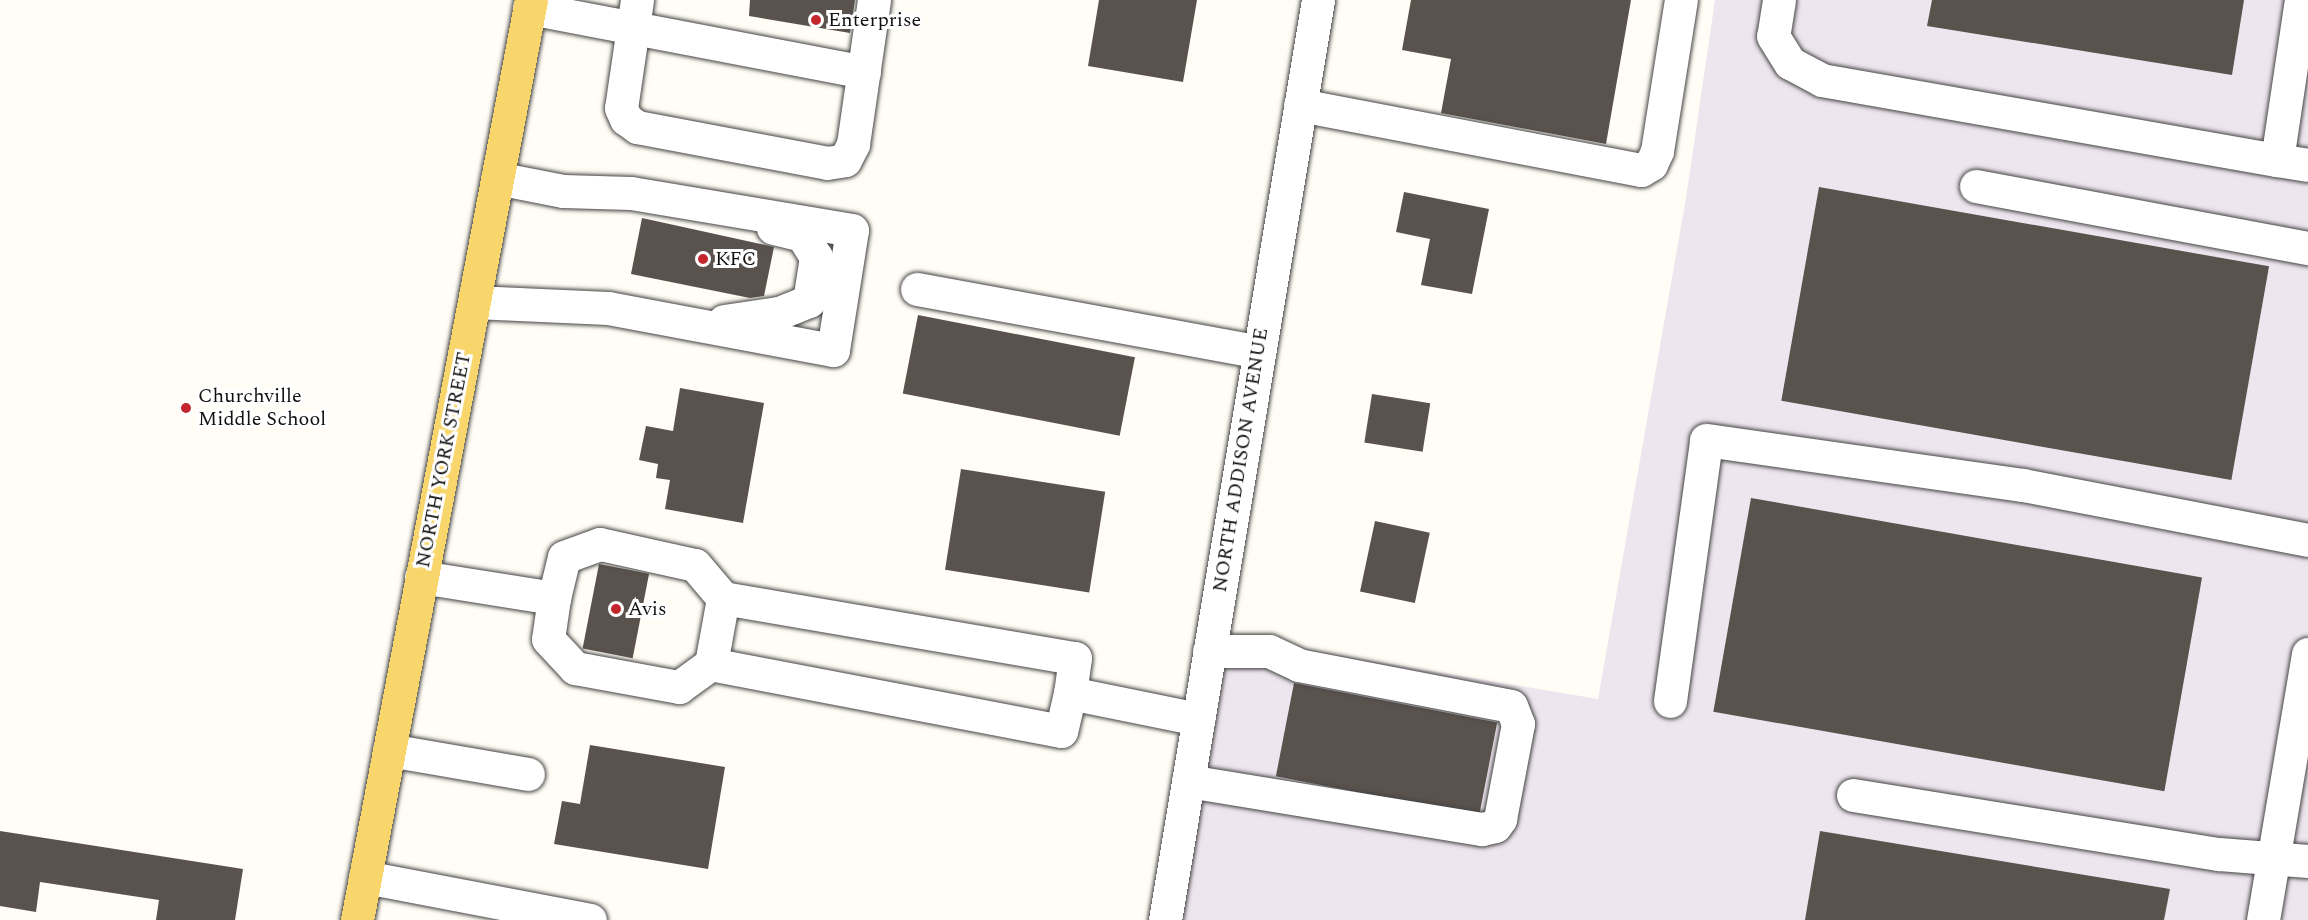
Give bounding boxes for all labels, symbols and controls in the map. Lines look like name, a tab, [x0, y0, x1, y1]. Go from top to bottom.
place label: Enterprise	[828, 8, 921, 32]
marker: Enterprise	[809, 13, 823, 27]
place label: KFC	[715, 247, 756, 271]
marker: KFC	[696, 252, 710, 266]
street label: NORTH ADDISON AVENUE	[1208, 326, 1274, 594]
street label: NORTH YORK STREET	[411, 350, 477, 570]
place label: Churchville Middle School	[198, 384, 326, 431]
marker: Churchville Middle School	[179, 401, 193, 415]
place label: Avis	[628, 597, 667, 621]
marker: Avis	[609, 602, 623, 616]

